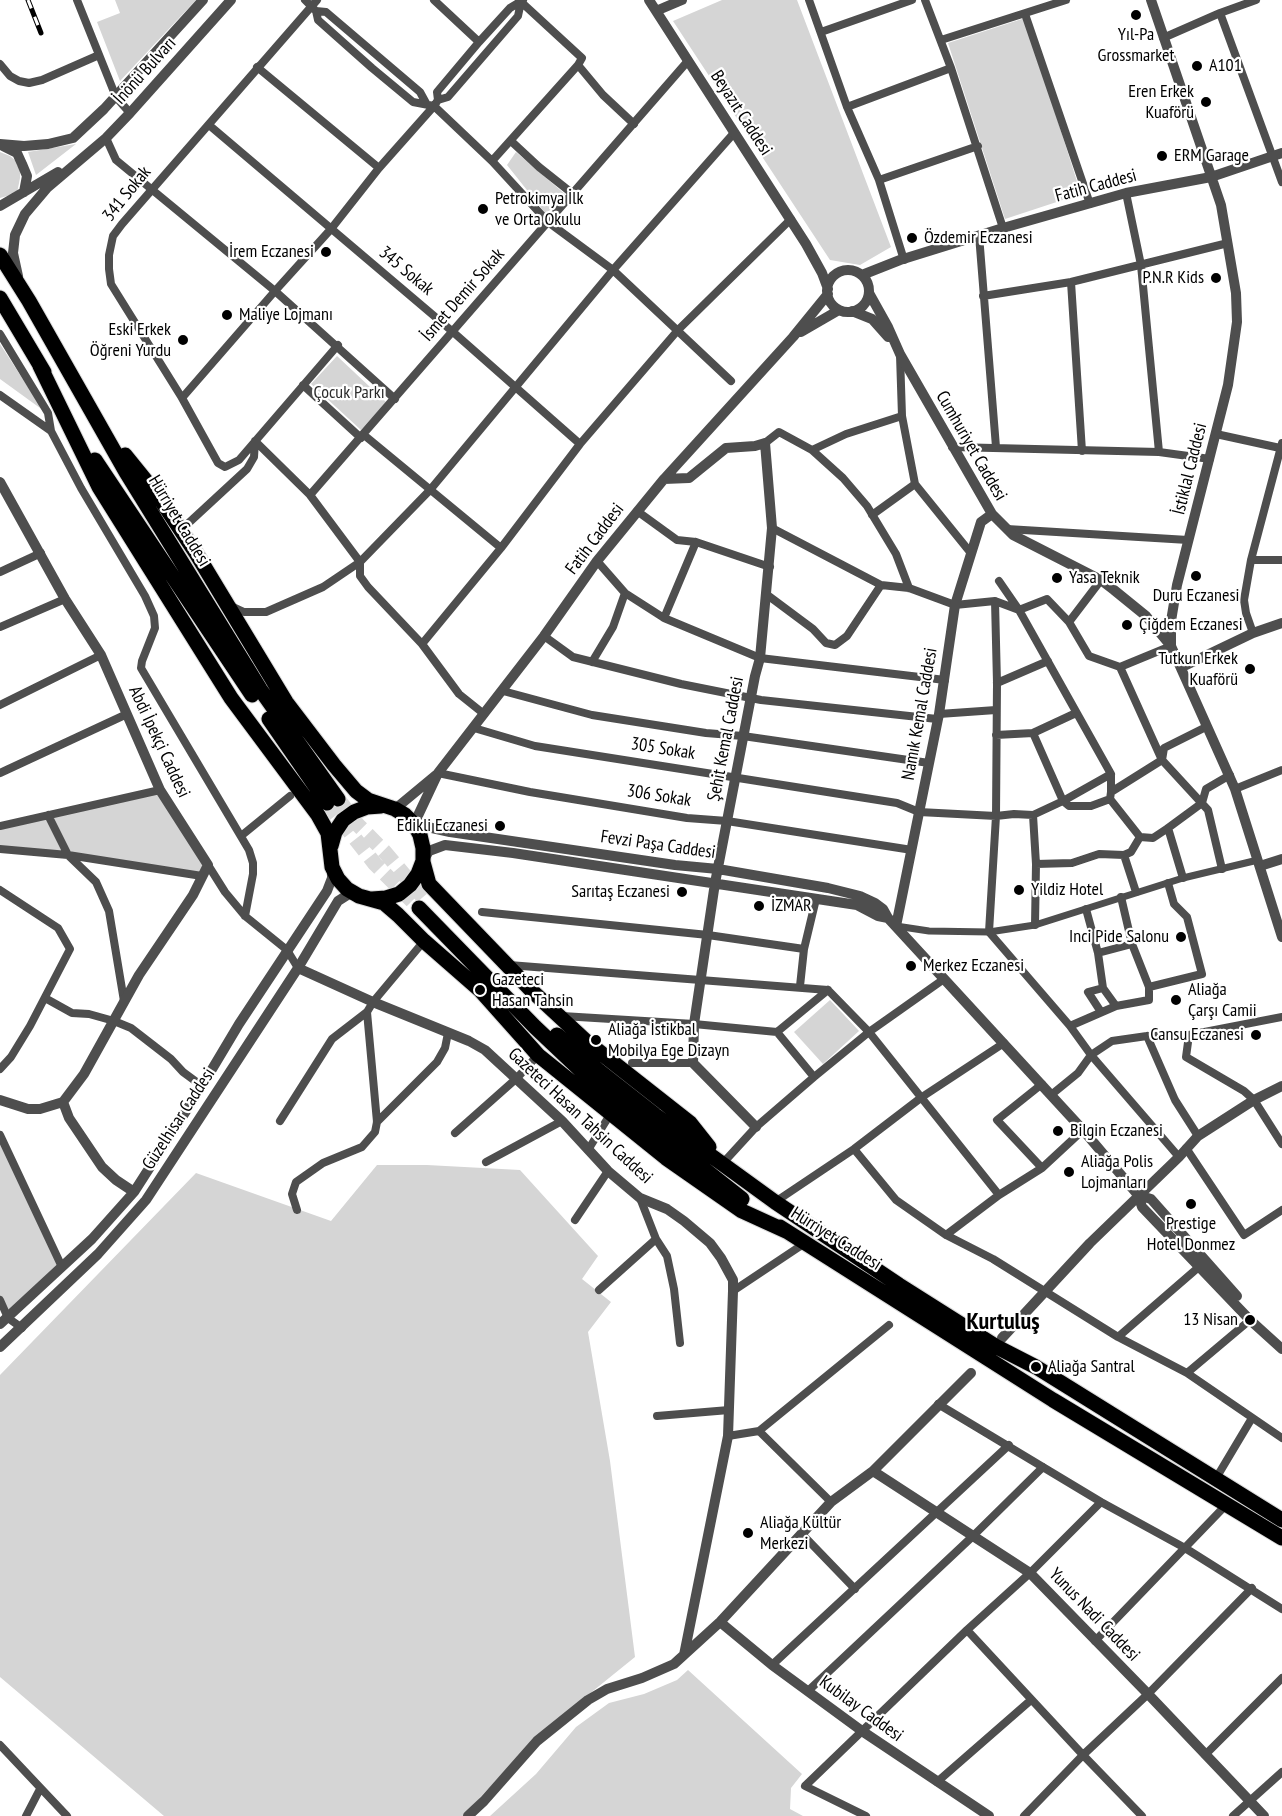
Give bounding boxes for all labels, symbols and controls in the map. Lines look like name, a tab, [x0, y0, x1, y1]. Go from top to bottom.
marker: Yıl-Pa Grossmarket	[1129, 8, 1143, 22]
place label: Yıl-Pa Grossmarket	[1098, 24, 1174, 66]
street label: İnönü Bulvarı	[109, 33, 181, 109]
place label: A101	[1209, 55, 1242, 77]
marker: A101	[1190, 59, 1204, 73]
street label: Beyazıt Caddesi	[706, 66, 776, 160]
place label: Eren Erkek Kuaförü	[1128, 81, 1194, 124]
marker: Eren Erkek Kuaförü	[1199, 95, 1213, 109]
place label: ERM Garage	[1174, 145, 1249, 167]
marker: ERM Garage	[1155, 149, 1169, 163]
street label: 341 Sokak	[98, 162, 156, 226]
street label: Fatih Caddesi	[1053, 165, 1139, 207]
place label: Petrokimya İlk ve Orta Okulu	[495, 188, 583, 230]
marker: Petrokimya İlk ve Orta Okulu	[476, 202, 490, 216]
place label: Özdemir Eczanesi	[924, 227, 1033, 249]
marker: Özdemir Eczanesi	[905, 231, 919, 245]
place label: İrem Eczanesi	[229, 241, 314, 263]
street label: 345 Sokak	[374, 242, 438, 300]
street label: İsmet Demir Sokak	[417, 244, 509, 346]
marker: İrem Eczanesi	[319, 245, 333, 259]
place label: P.N.R Kids	[1143, 267, 1204, 289]
marker: P.N.R Kids	[1209, 271, 1223, 285]
place label: Maliye Lojmanı	[239, 304, 333, 326]
marker: Maliye Lojmanı	[220, 308, 234, 322]
place label: Eski Erkek Öğreni Yurdu	[90, 319, 171, 362]
marker: Eski Erkek Öğreni Yurdu	[176, 333, 190, 347]
park label: Çocuk Parkı	[313, 382, 385, 404]
street label: Cumhuriyet Caddesi	[931, 387, 1011, 505]
street label: İstiklal Caddesi	[1168, 421, 1212, 517]
street label: Hürriyet Caddesi	[143, 472, 215, 570]
street label: Fatih Caddesi	[561, 499, 629, 579]
place label: Yasa Teknik	[1069, 567, 1140, 589]
marker: Duru Eczanesi	[1189, 569, 1203, 583]
marker: Yasa Teknik	[1050, 571, 1064, 585]
place label: Duru Eczanesi	[1153, 585, 1239, 607]
place label: Çiğdem Eczanesi	[1139, 614, 1243, 636]
marker: Çiğdem Eczanesi	[1120, 618, 1134, 632]
street label: Namık Kemal Caddesi	[898, 646, 942, 782]
place label: Tutkun Erkek Kuaförü	[1158, 648, 1238, 690]
marker: Tutkun Erkek Kuaförü	[1243, 662, 1257, 676]
street label: Şehit Kemal Caddesi	[703, 675, 749, 803]
street label: Abdi İpekçi Caddesi	[124, 683, 194, 801]
street label: 305 Sokak	[629, 733, 697, 765]
street label: 306 Sokak	[625, 780, 693, 812]
place label: Edikli Eczanesi	[397, 815, 488, 837]
marker: Edikli Eczanesi	[493, 819, 507, 833]
street label: Fevzi Paşa Caddesi	[599, 826, 717, 864]
place label: Yildiz Hotel	[1031, 879, 1103, 901]
place label: Sarıtaş Eczanesi	[571, 881, 670, 903]
marker: Yildiz Hotel	[1012, 883, 1026, 897]
marker: Sarıtaş Eczanesi	[675, 885, 689, 899]
place label: İZMAR	[771, 895, 812, 917]
marker: İZMAR	[752, 899, 766, 913]
place label: Inci Pide Salonu	[1069, 926, 1169, 948]
marker: Inci Pide Salonu	[1174, 930, 1188, 944]
place label: Merkez Eczanesi	[923, 955, 1024, 977]
marker: Merkez Eczanesi	[904, 959, 918, 973]
place label: Gazeteci Hasan Tahsin	[492, 969, 573, 1012]
place label: Aliağa Çarşı Camii	[1188, 979, 1257, 1022]
marker: Gazeteci Hasan Tahsin	[473, 983, 487, 997]
marker: Aliağa Çarşı Camii	[1169, 993, 1183, 1007]
place label: Aliağa İstikbal Mobilya Ege Dizayn	[608, 1019, 729, 1062]
place label: Cansu Eczanesi	[1150, 1024, 1244, 1046]
marker: Cansu Eczanesi	[1249, 1028, 1263, 1042]
marker: Aliağa İstikbal Mobilya Ege Dizayn	[589, 1033, 603, 1047]
street label: Gazeteci Hasan Tahsin Caddesi	[503, 1044, 657, 1188]
street label: Güzelhisar Caddesi	[138, 1064, 220, 1174]
place label: Bilgin Eczanesi	[1070, 1120, 1163, 1142]
marker: Bilgin Eczanesi	[1051, 1124, 1065, 1138]
place label: Aliağa Polis Lojmanları	[1081, 1151, 1153, 1194]
marker: Aliağa Polis Lojmanları	[1062, 1165, 1076, 1179]
marker: Prestige Hotel Donmez	[1184, 1197, 1198, 1211]
street label: Hürriyet Caddesi	[787, 1203, 885, 1275]
place label: Prestige Hotel Donmez	[1147, 1213, 1235, 1256]
district label: Kurtuluş	[966, 1308, 1040, 1336]
place label: 13 Nisan	[1183, 1309, 1238, 1331]
marker: 13 Nisan	[1243, 1313, 1257, 1327]
place label: Aliağa Santral	[1048, 1356, 1135, 1378]
marker: Aliağa Santral	[1029, 1360, 1043, 1374]
place label: Aliağa Kültür Merkezi	[760, 1512, 841, 1555]
marker: Aliağa Kültür Merkezi	[741, 1526, 755, 1540]
street label: Yunus Nadi Caddesi	[1044, 1564, 1144, 1666]
street label: Kubilay Caddesi	[815, 1671, 907, 1747]

